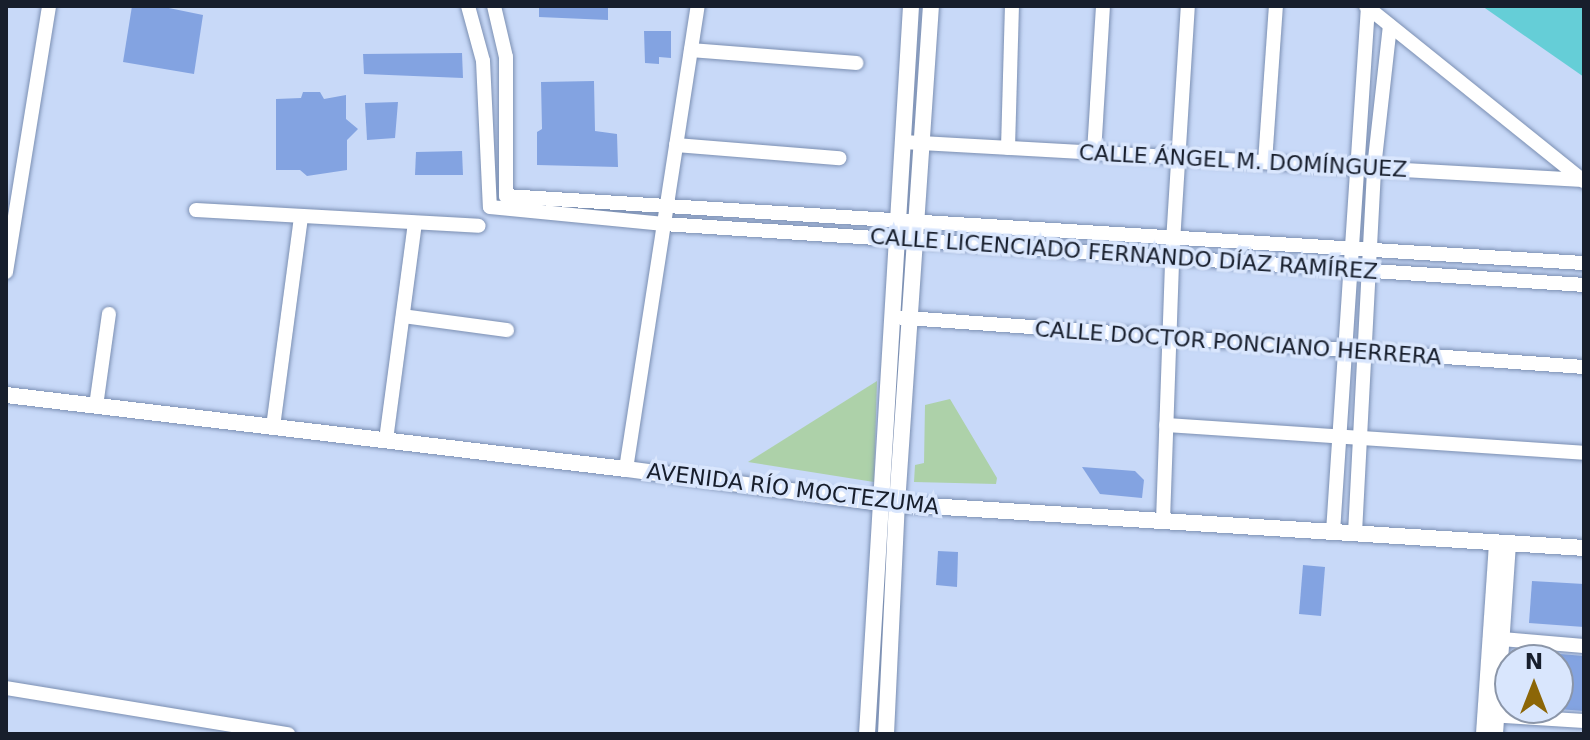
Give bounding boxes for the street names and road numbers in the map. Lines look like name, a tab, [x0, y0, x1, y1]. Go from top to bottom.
street label: CALLE ÁNGEL M. DOMÍNGUEZ	[1078, 139, 1408, 183]
street label: CALLE LICENCIADO FERNANDO DÍAZ RAMÍREZ	[869, 223, 1379, 285]
street label: CALLE DOCTOR PONCIANO HERRERA	[1034, 316, 1442, 370]
street label: AVENIDA RÍO MOCTEZUMA	[645, 458, 941, 520]

